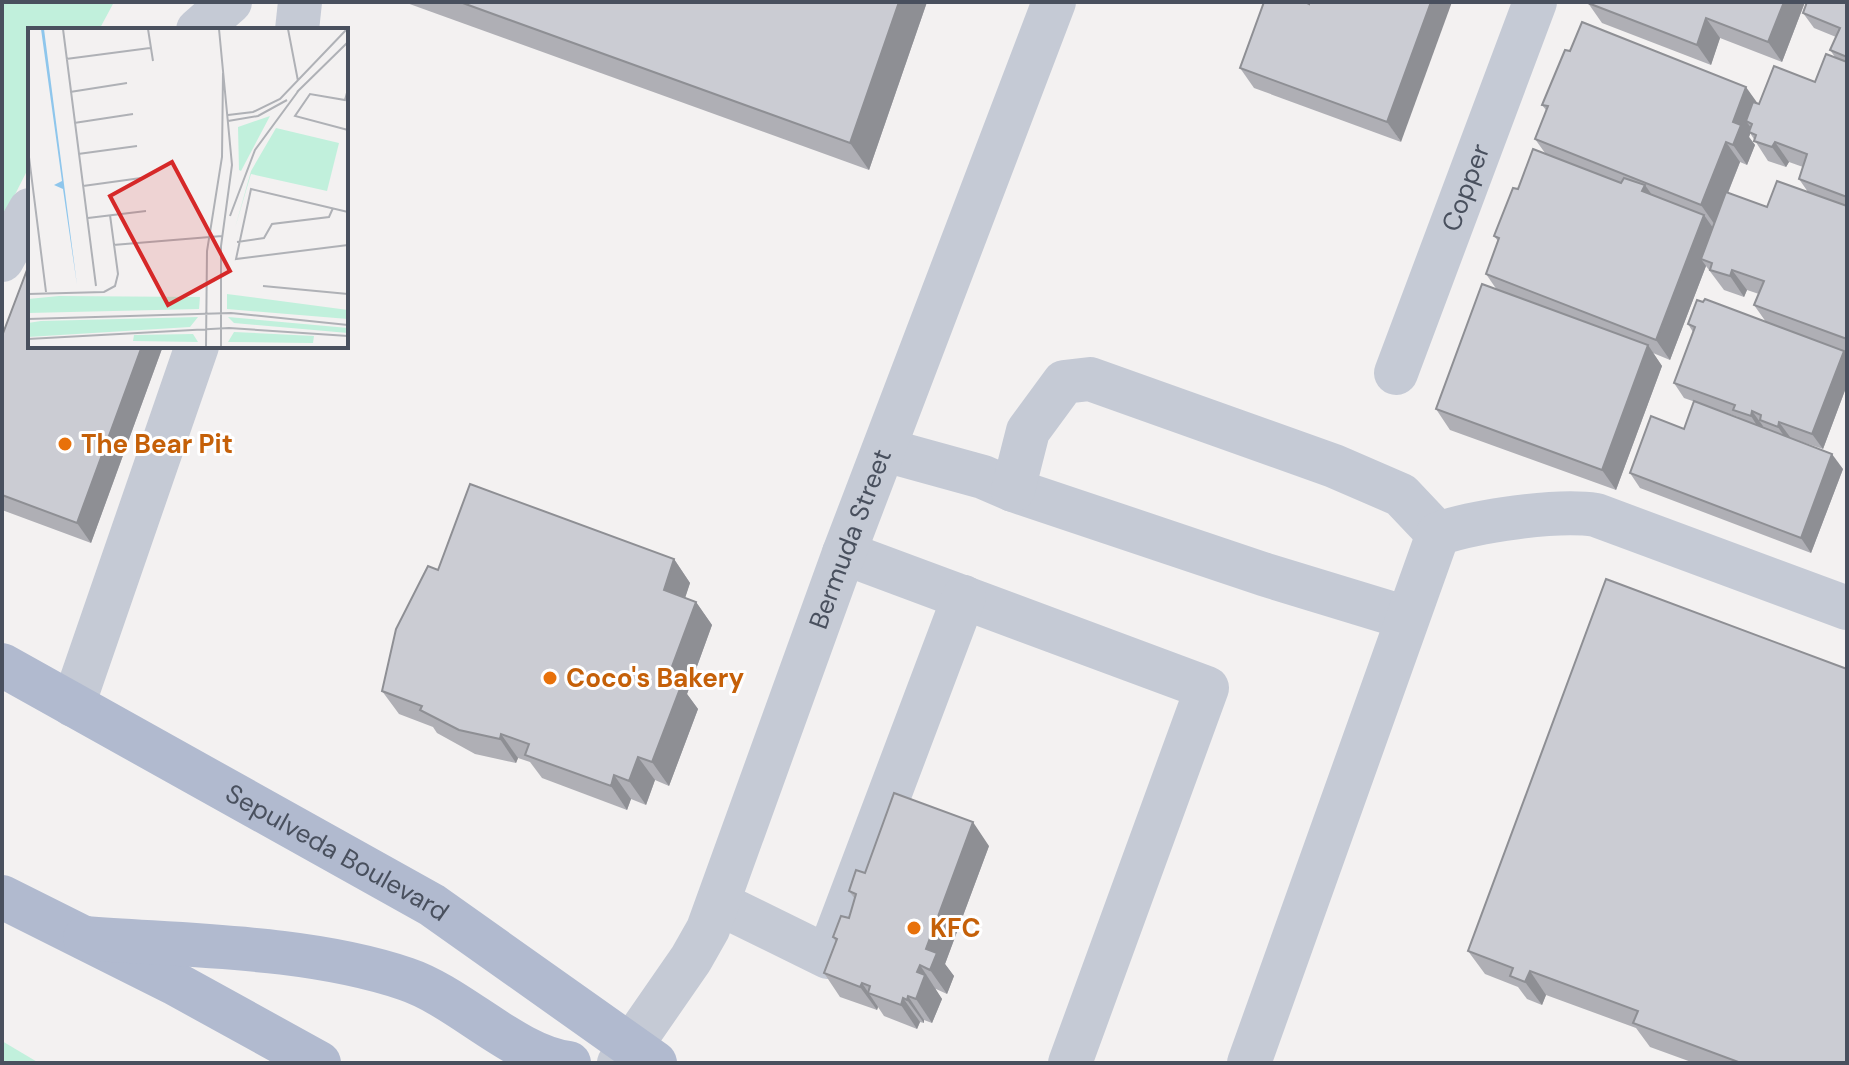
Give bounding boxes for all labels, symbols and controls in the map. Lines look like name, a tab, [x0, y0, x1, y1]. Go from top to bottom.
inset map	[28, 28, 348, 348]
street label: Copper	[1434, 139, 1497, 236]
place label: The Bear Pit	[81, 427, 233, 461]
marker: The Bear Pit	[56, 435, 74, 453]
street label: Bermuda Street	[801, 444, 899, 634]
place label: Coco's Bakery	[566, 661, 744, 695]
marker: Coco's Bakery	[541, 669, 559, 687]
street label: Sepulveda Boulevard	[219, 776, 456, 929]
place label: KFC	[930, 911, 981, 945]
marker: KFC	[905, 919, 923, 937]

